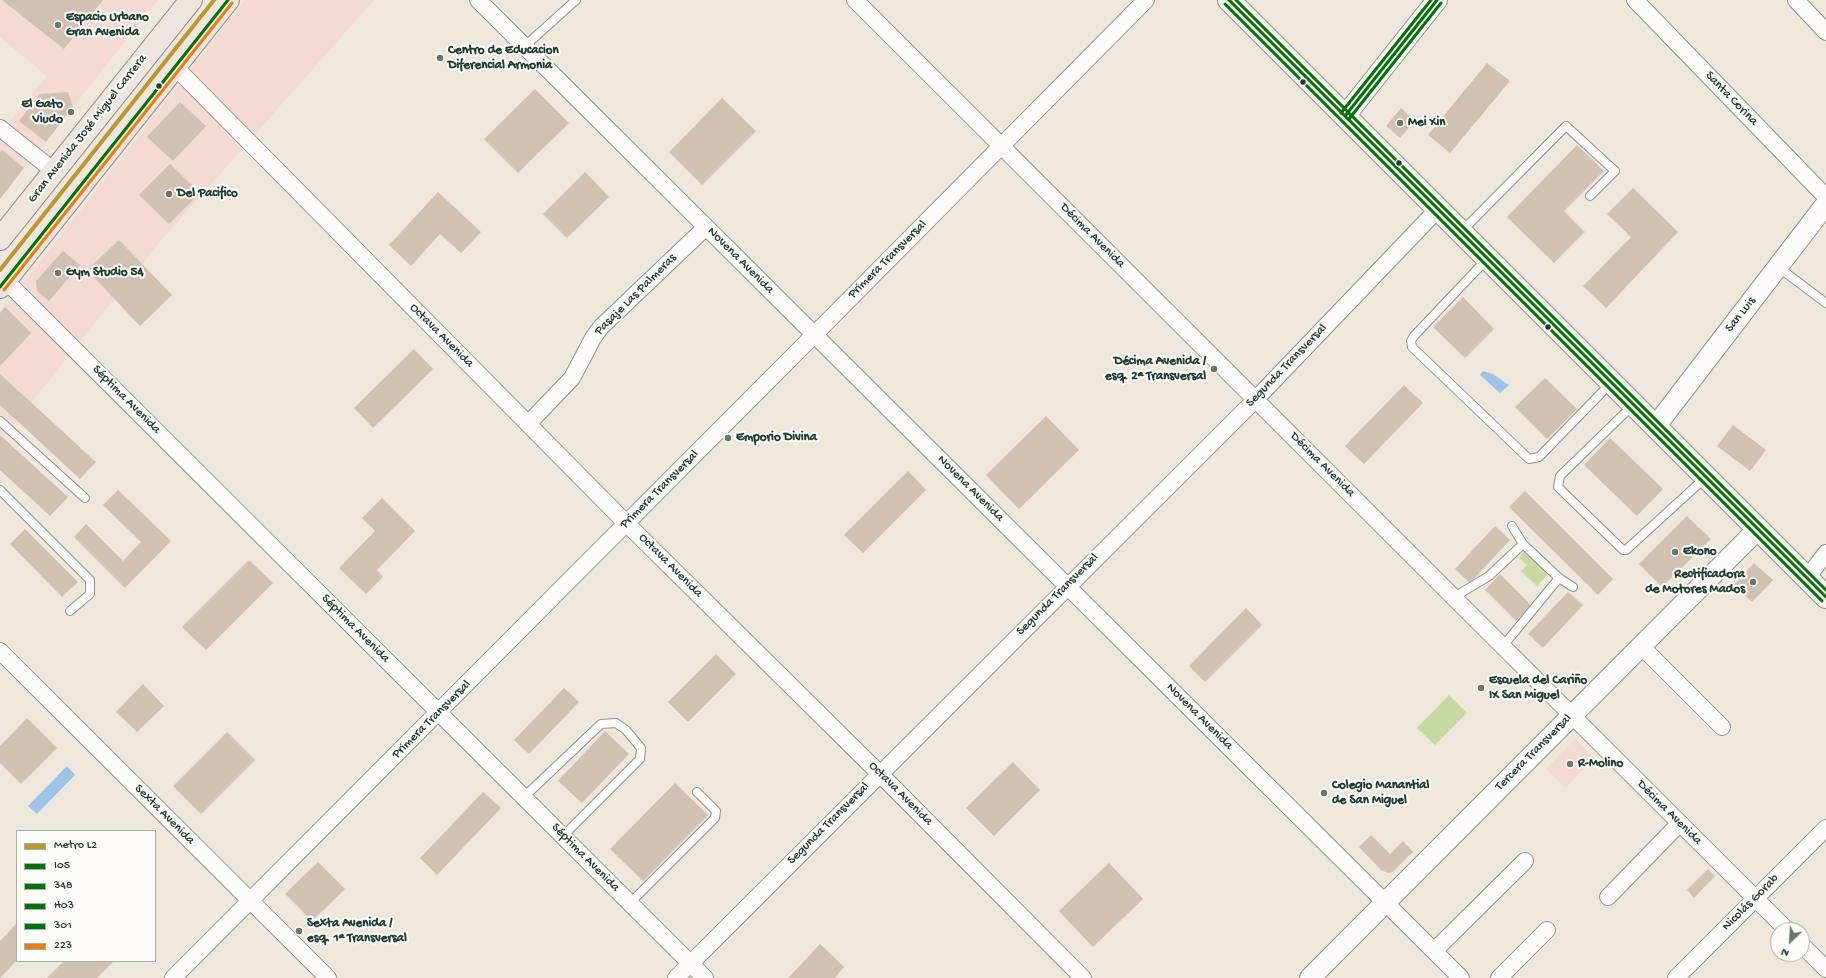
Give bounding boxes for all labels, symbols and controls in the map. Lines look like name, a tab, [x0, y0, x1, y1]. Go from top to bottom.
place label: Espacio Urbano Gran Avenida	[66, 10, 149, 41]
marker: Espacio Urbano Gran Avenida	[53, 20, 63, 30]
place label: Centro de Educacion Diferencial Armonia	[448, 43, 559, 74]
street label: Gran Avenida José Miguel Carrera	[25, 52, 151, 206]
marker: Centro de Educacion Diferencial Armonia	[435, 53, 445, 63]
street label: Santa Corina	[1701, 69, 1761, 129]
unlabelled marker	[1298, 77, 1308, 87]
unlabelled marker	[154, 81, 164, 91]
place label: El Gato Viudo	[21, 97, 63, 128]
marker: El Gato Viudo	[66, 107, 76, 117]
place label: Mei Xin	[1408, 115, 1446, 131]
marker: Mei Xin	[1395, 118, 1405, 128]
unlabelled marker	[1394, 158, 1404, 168]
place label: Del Pacifico	[177, 186, 238, 202]
marker: Del Pacifico	[164, 189, 174, 199]
street label: Décima Avenida	[1056, 200, 1128, 272]
street label: Primera Transversal	[845, 217, 931, 303]
street label: Novena Avenida	[703, 224, 777, 298]
street label: Pasaje Las Palmeras	[592, 251, 680, 339]
place label: Gym Studio 54	[66, 265, 144, 281]
marker: Gym Studio 54	[53, 268, 63, 278]
street label: San Luis	[1722, 294, 1760, 336]
street label: Octava Avenida	[406, 301, 476, 371]
street label: Segunda Transversal	[1243, 321, 1331, 411]
unlabelled marker	[1543, 322, 1553, 332]
place label: Décima Avenida / esq. 2ª Transversal	[1105, 354, 1206, 385]
street label: Séptima Avenida	[88, 362, 164, 438]
marker: Décima Avenida / esq. 2ª Transversal	[1209, 364, 1219, 374]
street label: Décima Avenida	[1286, 429, 1358, 501]
place label: Emporio Divina	[736, 430, 817, 446]
marker: Emporio Divina	[723, 433, 733, 443]
street label: Primera Transversal	[617, 447, 703, 533]
street label: Novena Avenida	[933, 452, 1007, 526]
street label: Octava Avenida	[635, 531, 705, 601]
place label: Ekono	[1683, 544, 1717, 560]
marker: Ekono	[1670, 547, 1680, 557]
street label: Segunda Transversal	[1014, 551, 1102, 639]
place label: Rectificadora de Motores Mados	[1645, 567, 1745, 598]
marker: Rectificadora de Motores Mados	[1748, 577, 1758, 587]
street label: Séptima Avenida	[317, 591, 393, 667]
place label: Escuela del Cariño IX San Miguel	[1489, 673, 1587, 704]
street label: Primera Transversal	[389, 677, 475, 763]
street label: Novena Avenida	[1162, 680, 1236, 754]
marker: Escuela del Cariño IX San Miguel	[1476, 683, 1486, 693]
street label: Tercera Transversal	[1492, 711, 1576, 795]
place label: R-Molino	[1578, 756, 1623, 772]
street label: Octava Avenida	[865, 759, 935, 829]
marker: R-Molino	[1565, 759, 1575, 769]
street label: Décima Avenida	[1633, 777, 1705, 849]
place label: Colegio Manantial de San Miguel	[1332, 778, 1429, 809]
street label: Segunda Transversal	[785, 780, 873, 868]
street label: Sexta Avenida	[131, 782, 197, 848]
marker: Colegio Manantial de San Miguel	[1319, 788, 1329, 798]
street label: Séptima Avenida	[547, 820, 623, 896]
legend	[16, 830, 156, 962]
text: Metro L2	[54, 839, 97, 853]
text: I05	[54, 859, 70, 873]
street label: Nicolás Gorab	[1719, 871, 1783, 935]
text: 348	[54, 879, 72, 893]
text: H03	[54, 899, 74, 913]
place label: Sexta Avenida / esq. 1ª Transversal	[307, 916, 407, 947]
text: 301	[54, 919, 72, 933]
north arrow	[1770, 922, 1810, 962]
marker: Sexta Avenida / esq. 1ª Transversal	[294, 926, 304, 936]
text: 223	[54, 939, 72, 953]
text: N	[1780, 945, 1791, 959]

